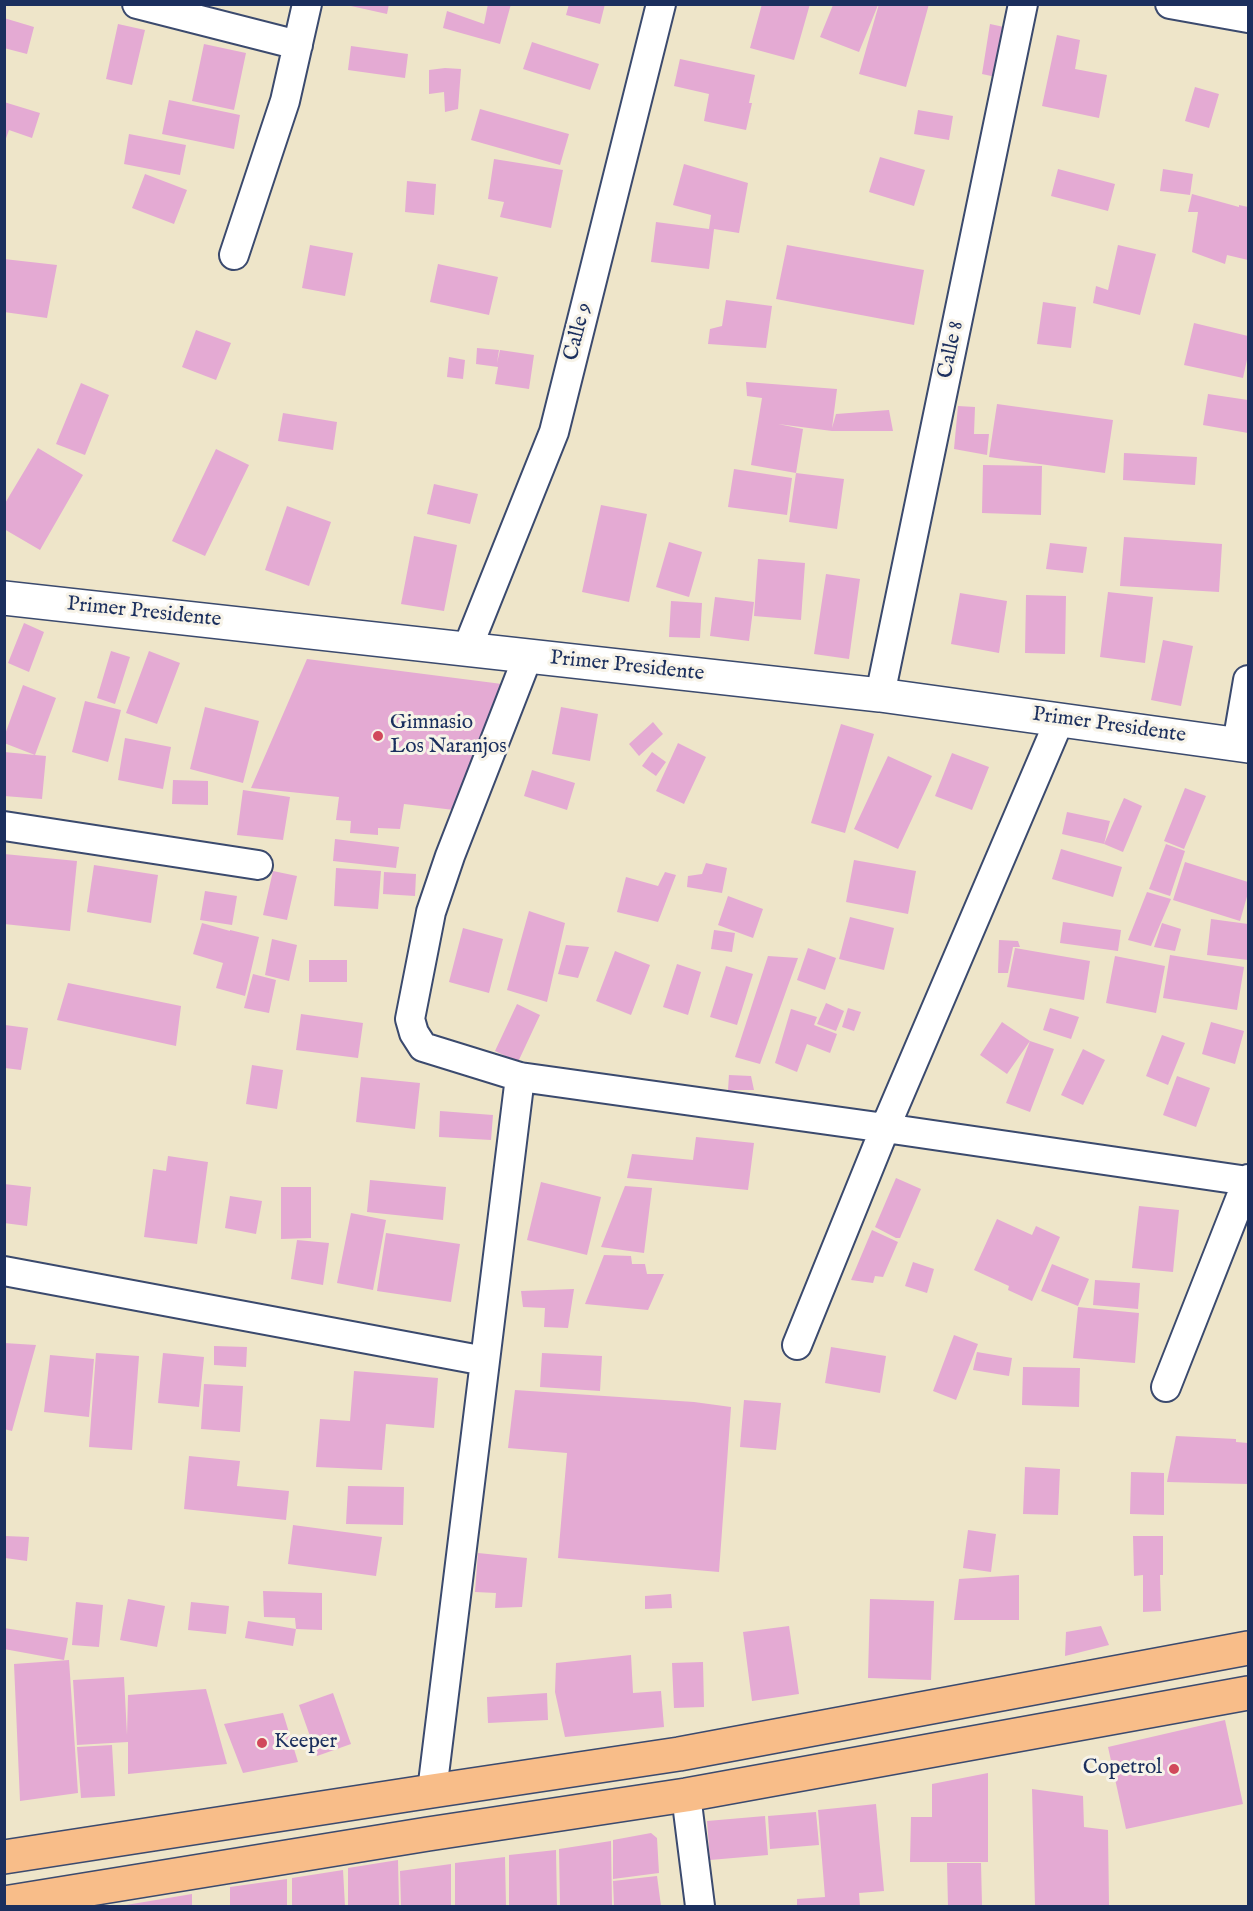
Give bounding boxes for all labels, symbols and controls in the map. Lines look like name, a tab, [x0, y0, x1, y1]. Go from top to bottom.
street label: Calle 9	[560, 300, 598, 364]
street label: Calle 8	[934, 319, 970, 381]
street label: Primer Presidente	[66, 592, 222, 634]
street label: Primer Presidente	[549, 646, 705, 688]
street label: Primer Presidente	[1031, 703, 1187, 749]
place label: Gimnasio Los Naranjos	[390, 711, 507, 761]
marker: Gimnasio Los Naranjos	[371, 729, 385, 743]
place label: Keeper	[274, 1730, 337, 1756]
marker: Keeper	[255, 1736, 269, 1750]
place label: Copetrol	[1083, 1756, 1162, 1782]
marker: Copetrol	[1167, 1762, 1181, 1776]

